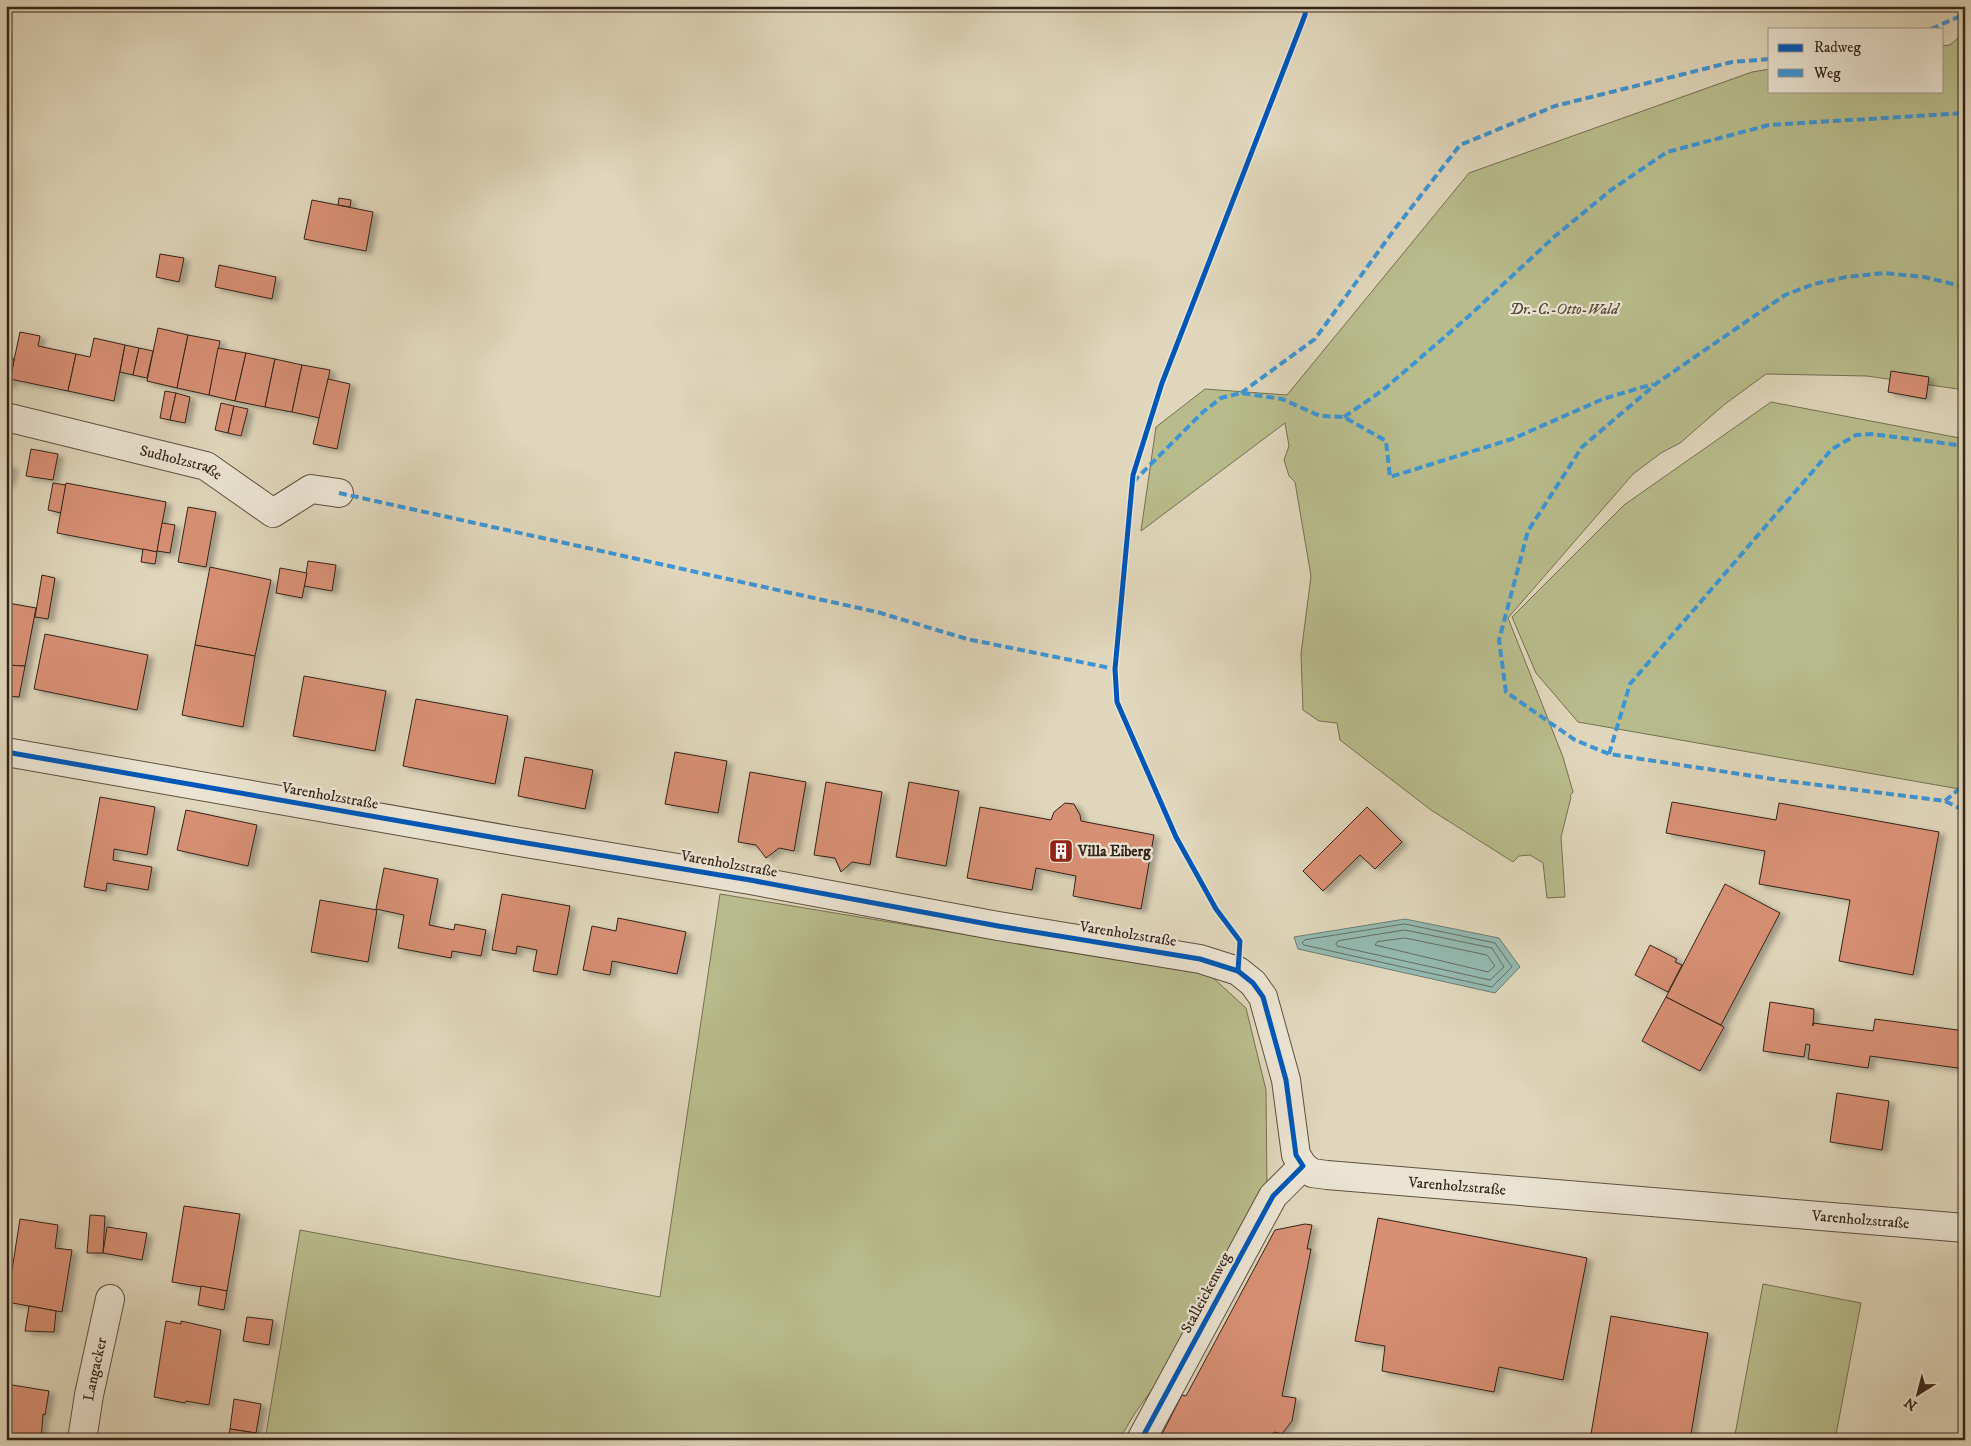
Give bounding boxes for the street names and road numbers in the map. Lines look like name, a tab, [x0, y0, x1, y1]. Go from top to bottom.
street label: Sudholzstraße	[138, 441, 226, 484]
street label: Varenholzstraße	[279, 778, 380, 814]
street label: Varenholzstraße	[678, 846, 779, 882]
street label: Varenholzstraße	[1077, 917, 1178, 951]
street label: Varenholzstraße	[1407, 1172, 1507, 1199]
street label: Varenholzstraße	[1810, 1206, 1910, 1233]
street label: Stalleickenweg	[1177, 1249, 1236, 1337]
street label: Langacker	[79, 1335, 111, 1402]

